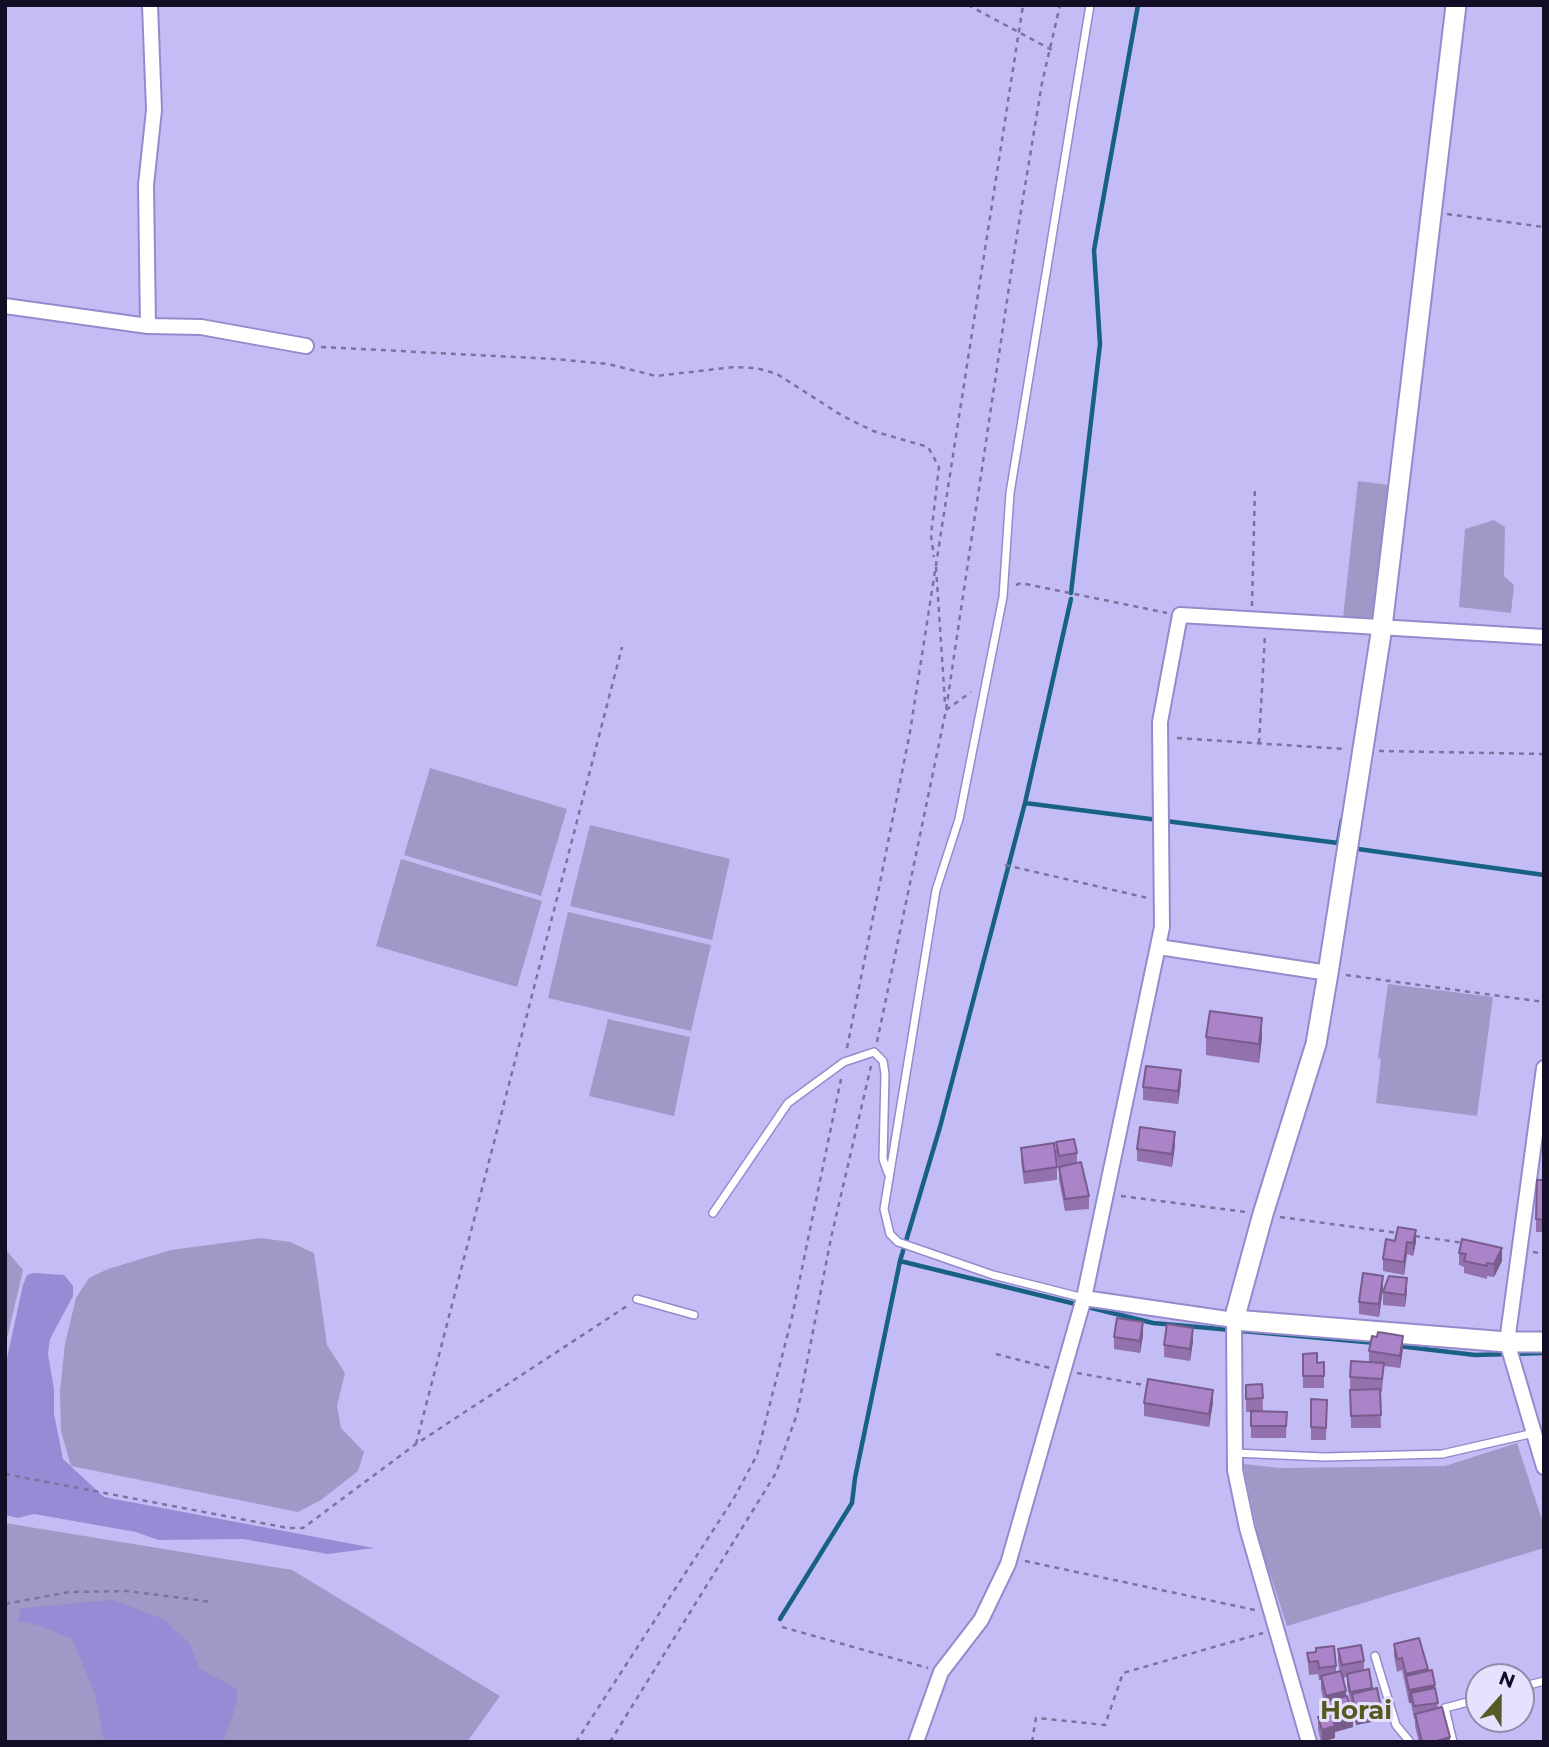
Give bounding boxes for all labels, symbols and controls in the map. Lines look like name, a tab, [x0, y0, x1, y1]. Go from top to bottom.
north arrow	[1465, 1663, 1535, 1733]
text: N	[1496, 1666, 1518, 1693]
district label: Horai	[1320, 1695, 1392, 1727]

